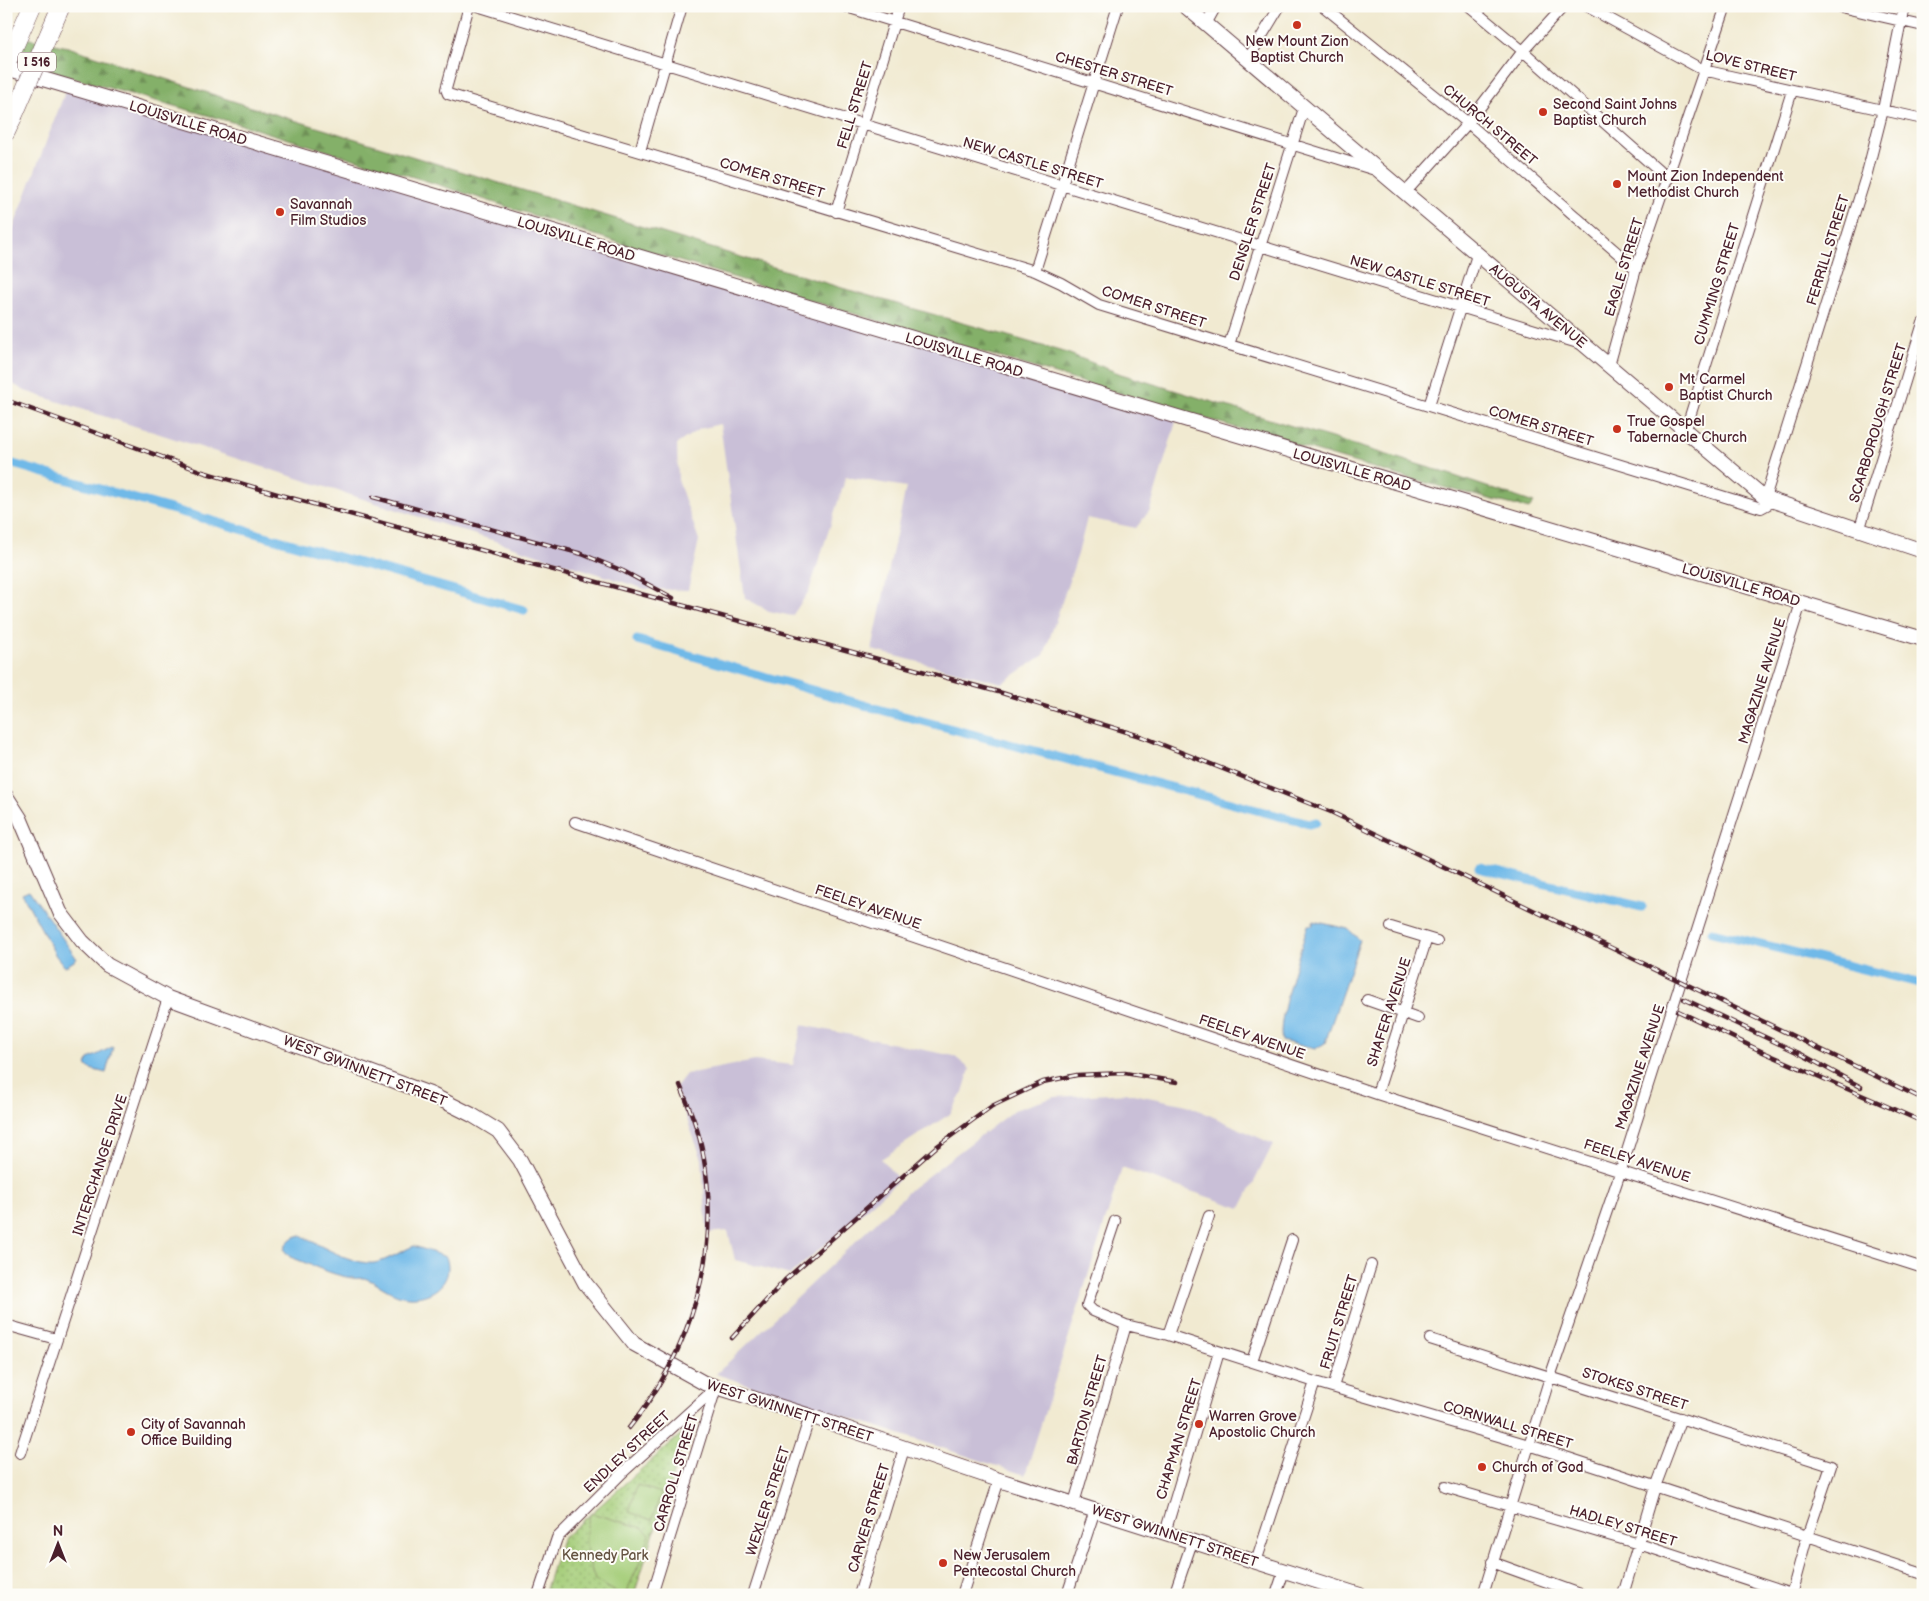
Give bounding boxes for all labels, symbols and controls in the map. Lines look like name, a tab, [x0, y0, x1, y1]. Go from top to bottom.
marker: New Mount Zion Baptist Church	[1291, 19, 1303, 31]
place label: New Mount Zion Baptist Church	[1245, 33, 1349, 66]
street label: LOVE STREET	[1704, 47, 1799, 86]
street label: CHESTER STREET	[1053, 48, 1175, 100]
road number: I 516	[18, 52, 56, 72]
street label: FELL STREET	[834, 59, 877, 151]
street label: CHURCH STREET	[1440, 81, 1541, 170]
place label: Second Saint Johns Baptist Church	[1553, 96, 1677, 129]
street label: LOUISVILLE ROAD	[127, 97, 249, 149]
marker: Second Saint Johns Baptist Church	[1537, 106, 1549, 118]
street label: NEW CASTLE STREET	[961, 134, 1106, 193]
street label: COMER STREET	[717, 154, 827, 202]
street label: DENSLER STREET	[1226, 161, 1280, 283]
place label: Mount Zion Independent Methodist Church	[1627, 168, 1784, 201]
marker: Mount Zion Independent Methodist Church	[1611, 178, 1623, 190]
street label: FERRILL STREET	[1803, 192, 1853, 307]
place label: Savannah Film Studios	[290, 196, 367, 229]
marker: Savannah Film Studios	[274, 206, 286, 218]
street label: LOUISVILLE ROAD	[515, 213, 637, 265]
street label: EAGLE STREET	[1601, 215, 1647, 318]
street label: CUMMING STREET	[1690, 220, 1744, 347]
street label: NEW CASTLE STREET	[1348, 252, 1493, 311]
street label: AUGUSTA AVENUE	[1486, 260, 1590, 352]
street label: COMER STREET	[1100, 282, 1209, 332]
street label: LOUISVILLE ROAD	[903, 329, 1025, 381]
street label: SCARBOROUGH STREET	[1846, 341, 1911, 505]
place label: Mt Carmel Baptist Church	[1679, 371, 1773, 404]
marker: Mt Carmel Baptist Church	[1663, 381, 1675, 393]
street label: COMER STREET	[1486, 402, 1596, 450]
place label: True Gospel Tabernacle Church	[1627, 413, 1747, 446]
marker: True Gospel Tabernacle Church	[1611, 423, 1623, 435]
street label: LOUISVILLE ROAD	[1291, 445, 1413, 495]
street label: LOUISVILLE ROAD	[1680, 560, 1802, 610]
street label: MAGAZINE AVENUE	[1735, 616, 1789, 746]
street label: FEELEY AVENUE	[813, 881, 923, 933]
street label: SHAFER AVENUE	[1363, 955, 1415, 1069]
street label: MAGAZINE AVENUE	[1612, 1002, 1668, 1132]
street label: FEELEY AVENUE	[1197, 1011, 1307, 1063]
street label: WEST GWINNETT STREET	[281, 1032, 450, 1110]
street label: INTERCHANGE DRIVE	[69, 1092, 131, 1238]
street label: FEELEY AVENUE	[1581, 1136, 1693, 1186]
street label: FRUIT STREET	[1317, 1272, 1362, 1371]
street label: BARTON STREET	[1063, 1352, 1111, 1467]
street label: STOKES STREET	[1580, 1364, 1691, 1414]
street label: WEST GWINNETT STREET	[705, 1376, 876, 1446]
street label: CHAPMAN STREET	[1152, 1376, 1206, 1502]
street label: CORNWALL STREET	[1441, 1397, 1575, 1453]
street label: ENDLEY STREET	[580, 1407, 674, 1497]
place label: Warren Grove Apostolic Church	[1209, 1408, 1316, 1441]
street label: CARROLL STREET	[650, 1412, 702, 1534]
place label: City of Savannah Office Building	[141, 1416, 246, 1449]
marker: Warren Grove Apostolic Church	[1193, 1418, 1205, 1430]
marker: City of Savannah Office Building	[125, 1426, 137, 1438]
street label: WEXLER STREET	[742, 1444, 794, 1558]
place label: Church of God	[1492, 1459, 1584, 1476]
street label: CARVER STREET	[844, 1461, 894, 1575]
marker: Church of God	[1476, 1461, 1488, 1473]
street label: WEST GWINNETT STREET	[1090, 1501, 1261, 1571]
street label: HADLEY STREET	[1567, 1502, 1679, 1551]
north arrow	[32, 1518, 82, 1568]
text: N	[53, 1523, 63, 1540]
park label: Kennedy Park	[562, 1547, 648, 1564]
place label: New Jerusalem Pentecostal Church	[953, 1547, 1076, 1580]
marker: New Jerusalem Pentecostal Church	[937, 1557, 949, 1569]

